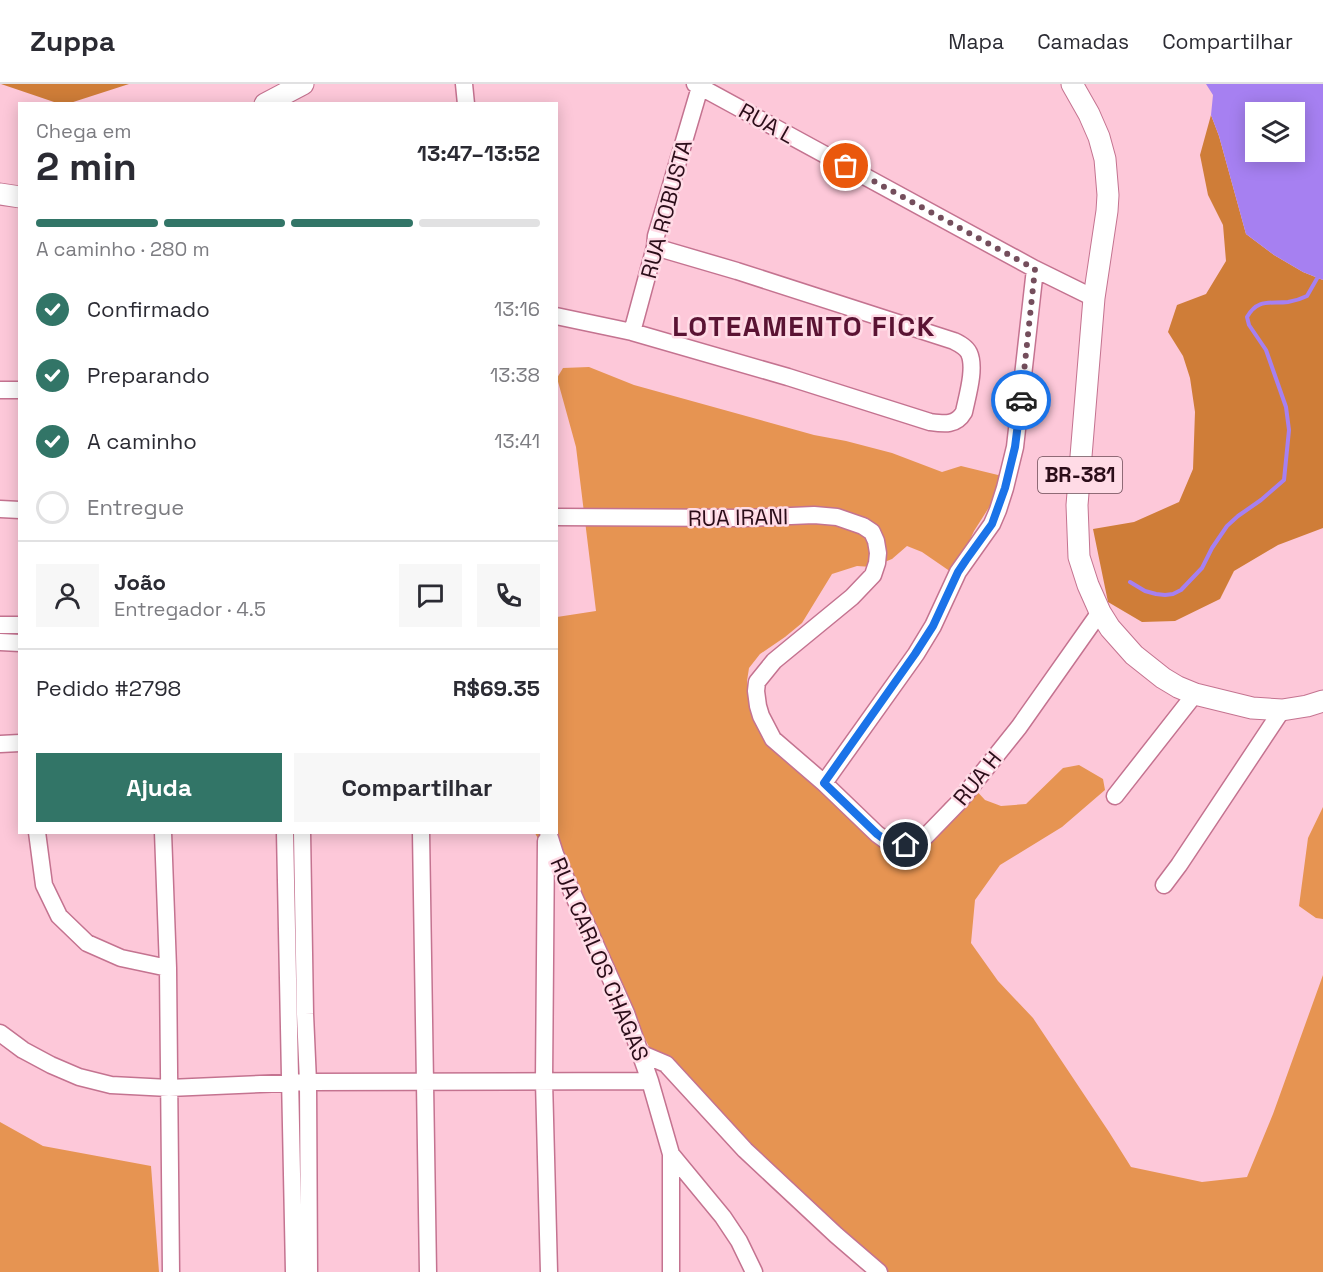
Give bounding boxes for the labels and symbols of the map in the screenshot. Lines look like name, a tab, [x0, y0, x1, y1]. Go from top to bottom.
street label: RUA L	[734, 96, 800, 150]
street label: RUA ROBUSTA	[634, 136, 698, 282]
pin	[820, 140, 871, 191]
district label: LOTEAMENTO FICK	[672, 308, 936, 344]
courier	[991, 370, 1051, 430]
road number: BR-381	[1038, 457, 1122, 493]
street label: RUA IRANI	[687, 502, 789, 532]
street label: RUA H	[947, 745, 1007, 811]
pin	[880, 819, 931, 870]
street label: RUA CARLOS CHAGAS	[544, 853, 656, 1065]

